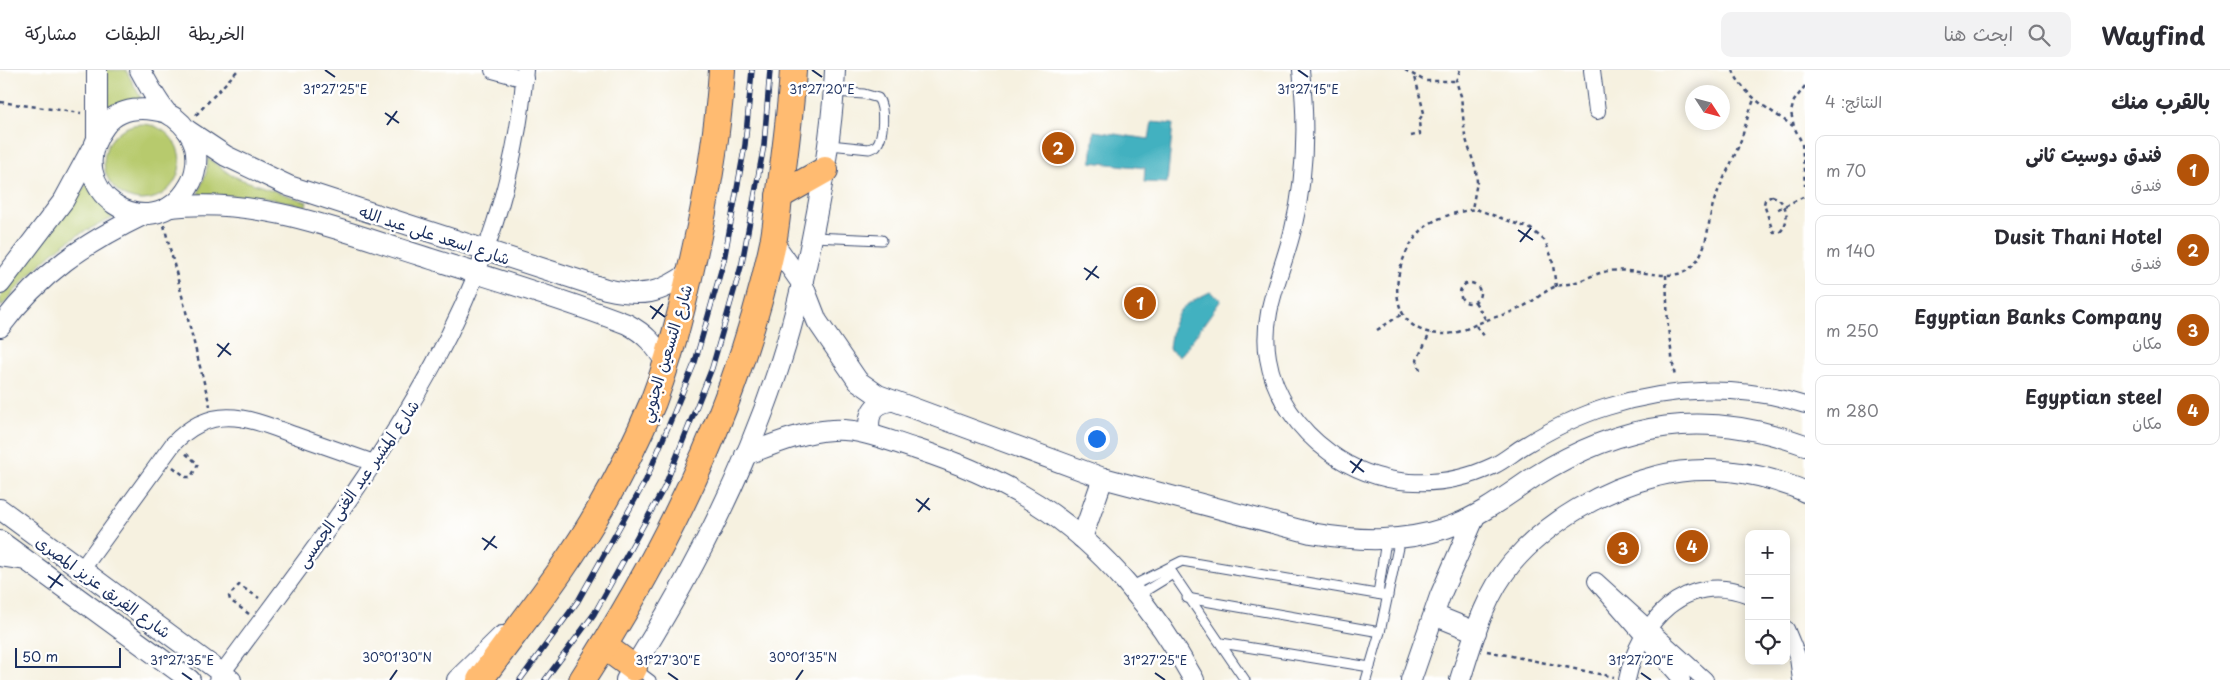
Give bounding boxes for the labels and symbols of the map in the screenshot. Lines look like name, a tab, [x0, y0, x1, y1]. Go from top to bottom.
text: 31°27'25"E	[303, 80, 367, 98]
text: 31°27'20"E	[789, 80, 855, 98]
text: 31°27'15"E	[1277, 80, 1339, 98]
north arrow	[1685, 85, 1730, 130]
pin: 2	[1042, 129, 1074, 167]
street label: شارع اسعد على عبد الله	[356, 198, 513, 271]
street label: شارع التسعين الجنوبي	[633, 281, 701, 426]
pin: 1	[1124, 284, 1156, 322]
street label: شارع المشير عبد الغنى الجمسى	[290, 394, 425, 572]
your location	[1084, 426, 1110, 452]
pin: 4	[1676, 527, 1708, 565]
street label: شارع الفريق عزيز المصرى	[31, 529, 176, 644]
pin: 3	[1607, 529, 1639, 567]
scale bar	[15, 645, 121, 668]
text: 30°01'30"N	[362, 648, 432, 666]
text: 30°01'35"N	[769, 648, 837, 666]
text: 31°27'35"E	[150, 651, 214, 669]
text: 31°27'30"E	[635, 651, 701, 669]
text: 31°27'25"E	[1123, 651, 1187, 669]
text: 31°27'20"E	[1608, 651, 1674, 669]

